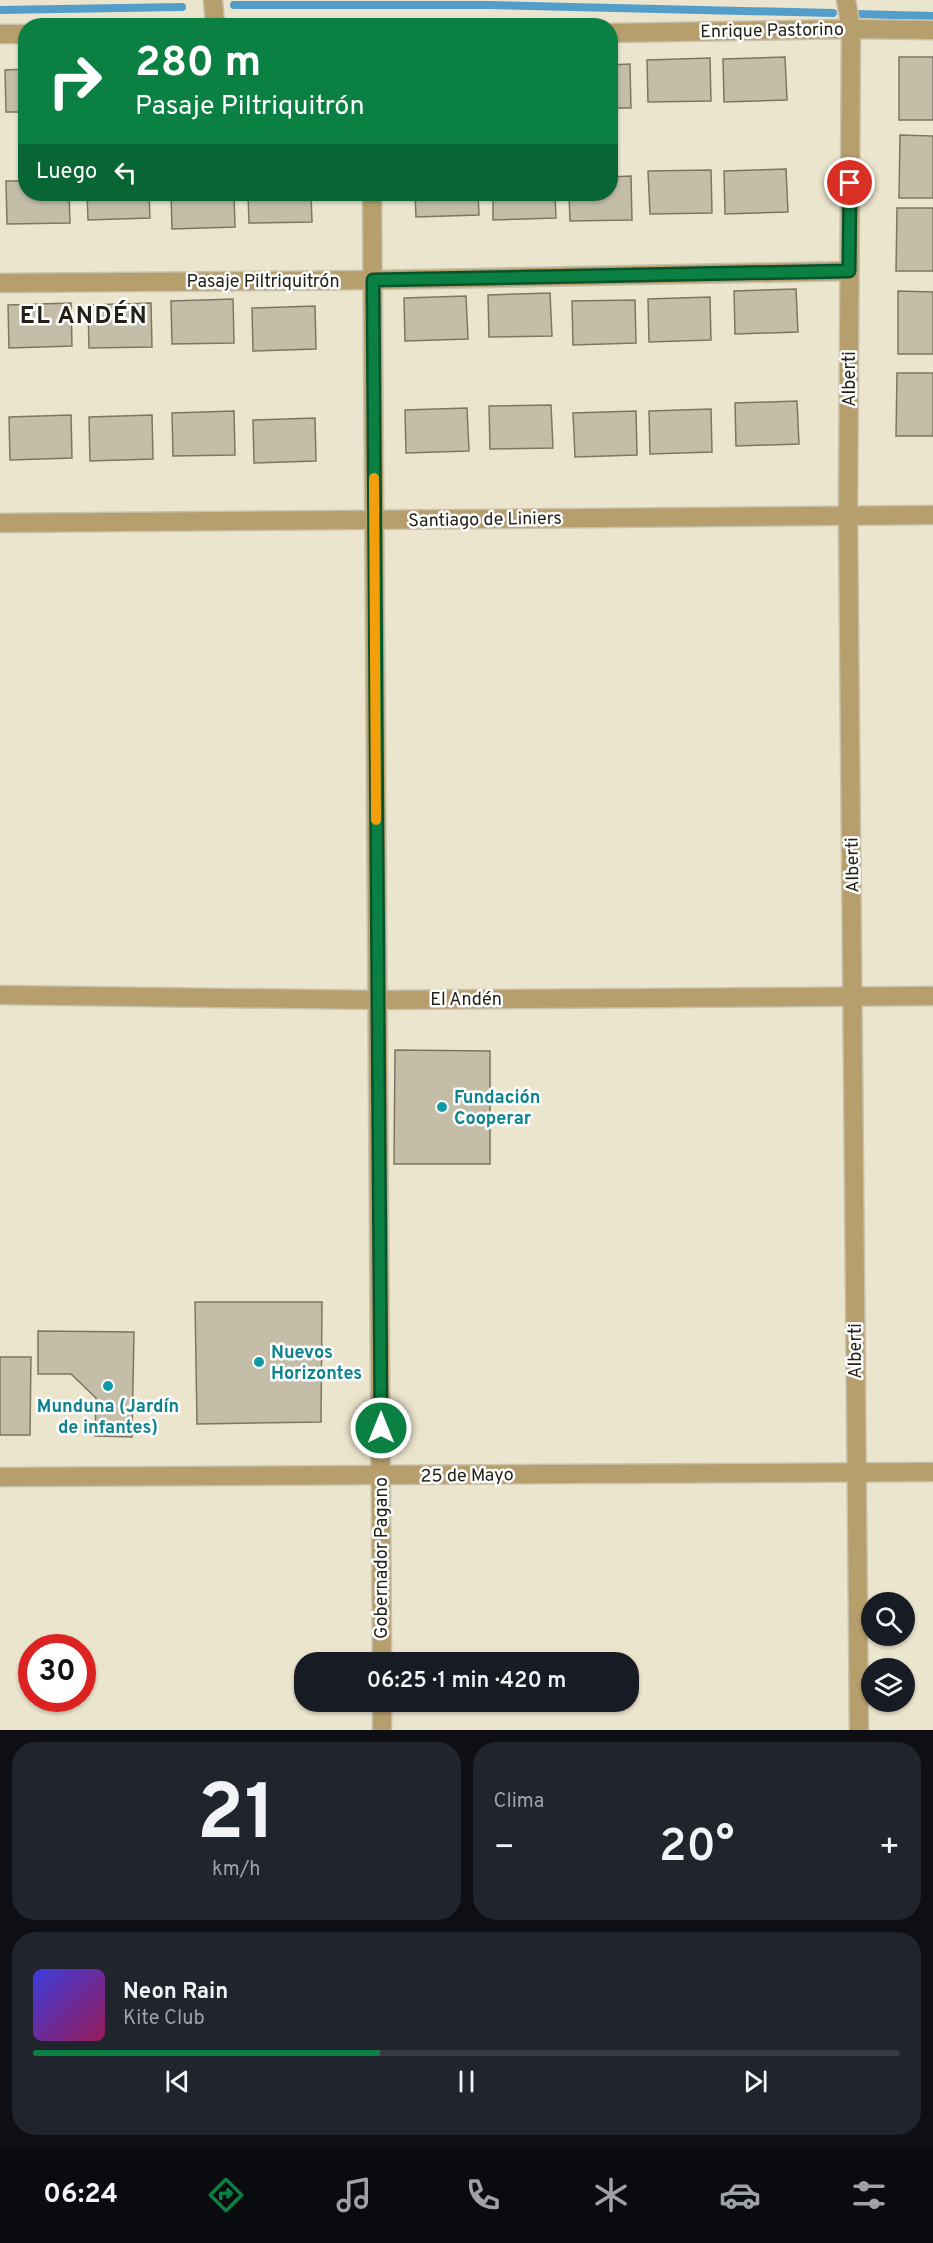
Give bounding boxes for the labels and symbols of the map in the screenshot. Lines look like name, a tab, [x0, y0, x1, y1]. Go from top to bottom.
street label: Enrique Pastorino	[700, 19, 844, 44]
pin	[824, 157, 875, 208]
street label: Pasaje Piltriquitrón	[186, 271, 340, 294]
district label: EL ANDÉN	[20, 300, 148, 332]
street label: Alberti	[839, 351, 862, 407]
street label: Santiago de Liniers	[408, 508, 562, 533]
street label: Alberti	[842, 837, 865, 893]
street label: El Andén	[430, 989, 502, 1012]
place label: Fundación Cooperar	[454, 1087, 540, 1131]
marker: Fundación Cooperar	[435, 1100, 449, 1114]
street label: Alberti	[845, 1323, 868, 1379]
place label: Nuevos Horizontes	[271, 1342, 362, 1386]
marker: Nuevos Horizontes	[252, 1355, 266, 1369]
marker: Munduna (Jardín de infantes)	[101, 1379, 115, 1393]
place label: Munduna (Jardín de infantes)	[37, 1396, 179, 1440]
position arrow	[349, 1396, 413, 1460]
street label: 25 de Mayo	[420, 1464, 514, 1489]
street label: Gobernador Pagano	[371, 1477, 394, 1639]
speed limit sign: 30	[18, 1634, 96, 1712]

